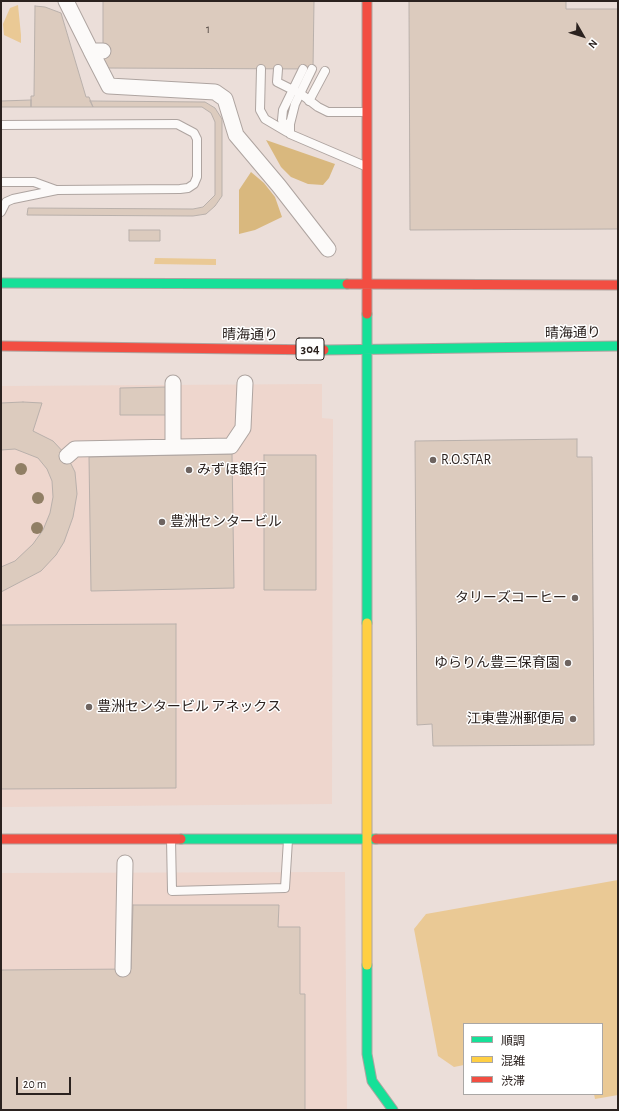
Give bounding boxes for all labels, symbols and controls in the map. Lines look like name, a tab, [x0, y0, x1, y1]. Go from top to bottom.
north arrow	[563, 16, 603, 56]
house number: 1	[206, 22, 210, 36]
text: N	[586, 37, 599, 50]
street label: 晴海通り	[545, 324, 601, 342]
street label: 晴海通り	[222, 326, 278, 344]
road number: 304	[296, 338, 324, 360]
place label: R.O.STAR	[441, 452, 491, 468]
marker: R.O.STAR	[428, 455, 438, 465]
place label: みずほ銀行	[197, 462, 267, 478]
marker: みずほ銀行	[184, 465, 194, 475]
place label: 豊洲センタービル	[170, 514, 282, 530]
marker: 豊洲センタービル	[157, 517, 167, 527]
place label: タリーズコーヒー	[455, 590, 567, 606]
marker: タリーズコーヒー	[570, 593, 580, 603]
place label: ゆらりん豊三保育園	[434, 655, 560, 671]
marker: ゆらりん豊三保育園	[563, 658, 573, 668]
place label: 豊洲センタービル アネックス	[97, 699, 281, 715]
marker: 豊洲センタービル アネックス	[84, 702, 94, 712]
place label: 江東豊洲郵便局	[467, 711, 565, 727]
marker: 江東豊洲郵便局	[568, 714, 578, 724]
legend	[463, 1023, 603, 1095]
text: 順調	[501, 1035, 525, 1047]
text: 混雑	[501, 1055, 525, 1067]
scale bar	[18, 1069, 73, 1095]
text: 渋滞	[501, 1075, 525, 1087]
text: 20 m	[23, 1078, 46, 1090]

